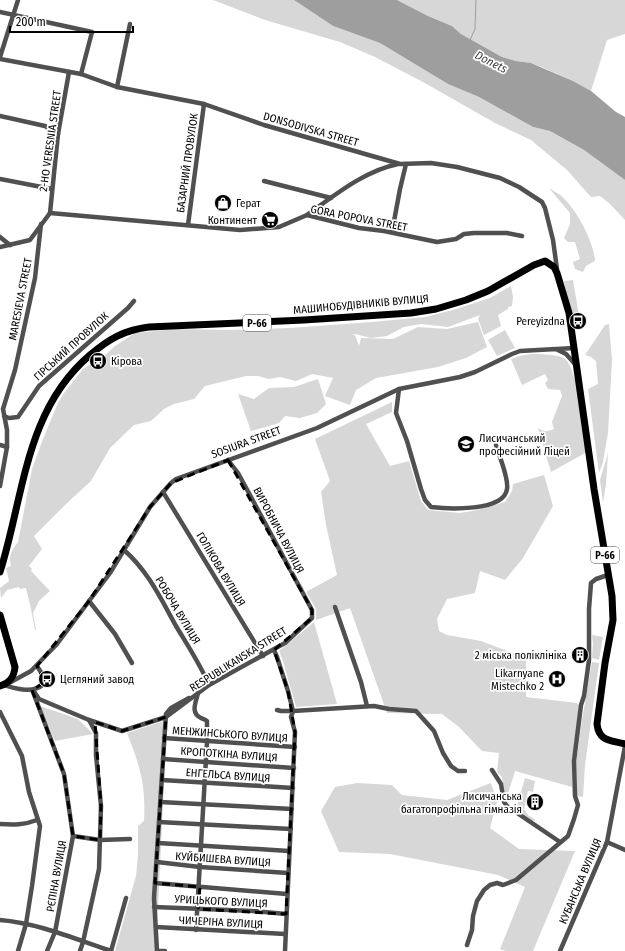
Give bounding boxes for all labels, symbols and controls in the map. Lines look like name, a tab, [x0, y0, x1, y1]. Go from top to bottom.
scale bar	[10, 8, 133, 34]
text: 200 m	[16, 15, 46, 29]
water label: Donets	[473, 48, 509, 76]
street label: 2-HO VERESNIA STREET	[37, 89, 64, 192]
street label: DONSODIVSKA STREET	[262, 110, 361, 150]
street label: БАЗАРНИЙ ПРОВУЛОК	[174, 112, 201, 214]
shop icon: Герат	[213, 193, 233, 213]
place label: Герат	[236, 197, 261, 210]
street label: GORA POPOVA STREET	[309, 203, 409, 234]
supermarket icon: Континент	[260, 210, 280, 230]
place label: Континент	[208, 214, 258, 227]
street label: MARESIEVA STREET	[6, 256, 35, 341]
street label: МАШИНОБУДІВНИКІВ ВУЛИЦЯ	[293, 292, 429, 317]
street label: ГІРСЬКИЙ ПРОВУЛОК	[31, 309, 112, 383]
bus stop icon: Pereyizdna	[568, 311, 588, 331]
road number: Р-66	[243, 315, 271, 331]
place label: Pereyizdna	[516, 315, 565, 328]
bus stop icon: Кірова	[88, 351, 108, 371]
place label: Кірова	[111, 355, 142, 368]
street label: SOSIURA STREET	[210, 424, 284, 461]
place label: Лисичанський професійний Ліцей	[479, 432, 570, 458]
school or university icon: Лисичанський професійний Ліцей	[456, 434, 476, 454]
street label: ВИРОБНИЧА ВУЛИЦЯ	[250, 485, 307, 575]
street label: ГОЛІКОВА ВУЛИЦЯ	[193, 530, 248, 609]
road number: Р-66	[591, 547, 619, 563]
street label: РОБОЧА ВУЛИЦЯ	[152, 574, 203, 646]
street label: RESPUBLIKANSKA STREET	[187, 624, 290, 695]
building icon: 2 міська поліклініка	[570, 645, 590, 665]
place label: 2 міська поліклініка	[475, 649, 567, 662]
place label: Likarnyane Mistechko 2	[491, 667, 544, 693]
bus stop icon: Цегляний завод	[37, 669, 57, 689]
hospital icon: Likarnyane Mistechko 2	[547, 669, 567, 689]
place label: Цегляний завод	[60, 673, 135, 686]
street label: МЕНЖИНСЬКОГО ВУЛИЦЯ	[172, 724, 288, 745]
street label: КРОПОТКІНА ВУЛИЦЯ	[180, 745, 278, 764]
street label: ЕНГЕЛЬСА ВУЛИЦЯ	[185, 766, 271, 785]
place label: Лисичанська багатопрофільна гімназія	[401, 790, 522, 816]
building icon: Лисичанська багатопрофільна гімназія	[525, 792, 545, 812]
street label: КУБАНСЬКА ВУЛИЦЯ	[557, 837, 604, 926]
street label: РЄПІНА ВУЛИЦЯ	[44, 839, 69, 913]
street label: КУЙБИШЕВА ВУЛИЦЯ	[175, 850, 271, 869]
street label: УРИЦЬКОГО ВУЛИЦЯ	[173, 893, 268, 910]
street label: ЧИЧЕРІНА ВУЛИЦЯ	[179, 914, 263, 931]

